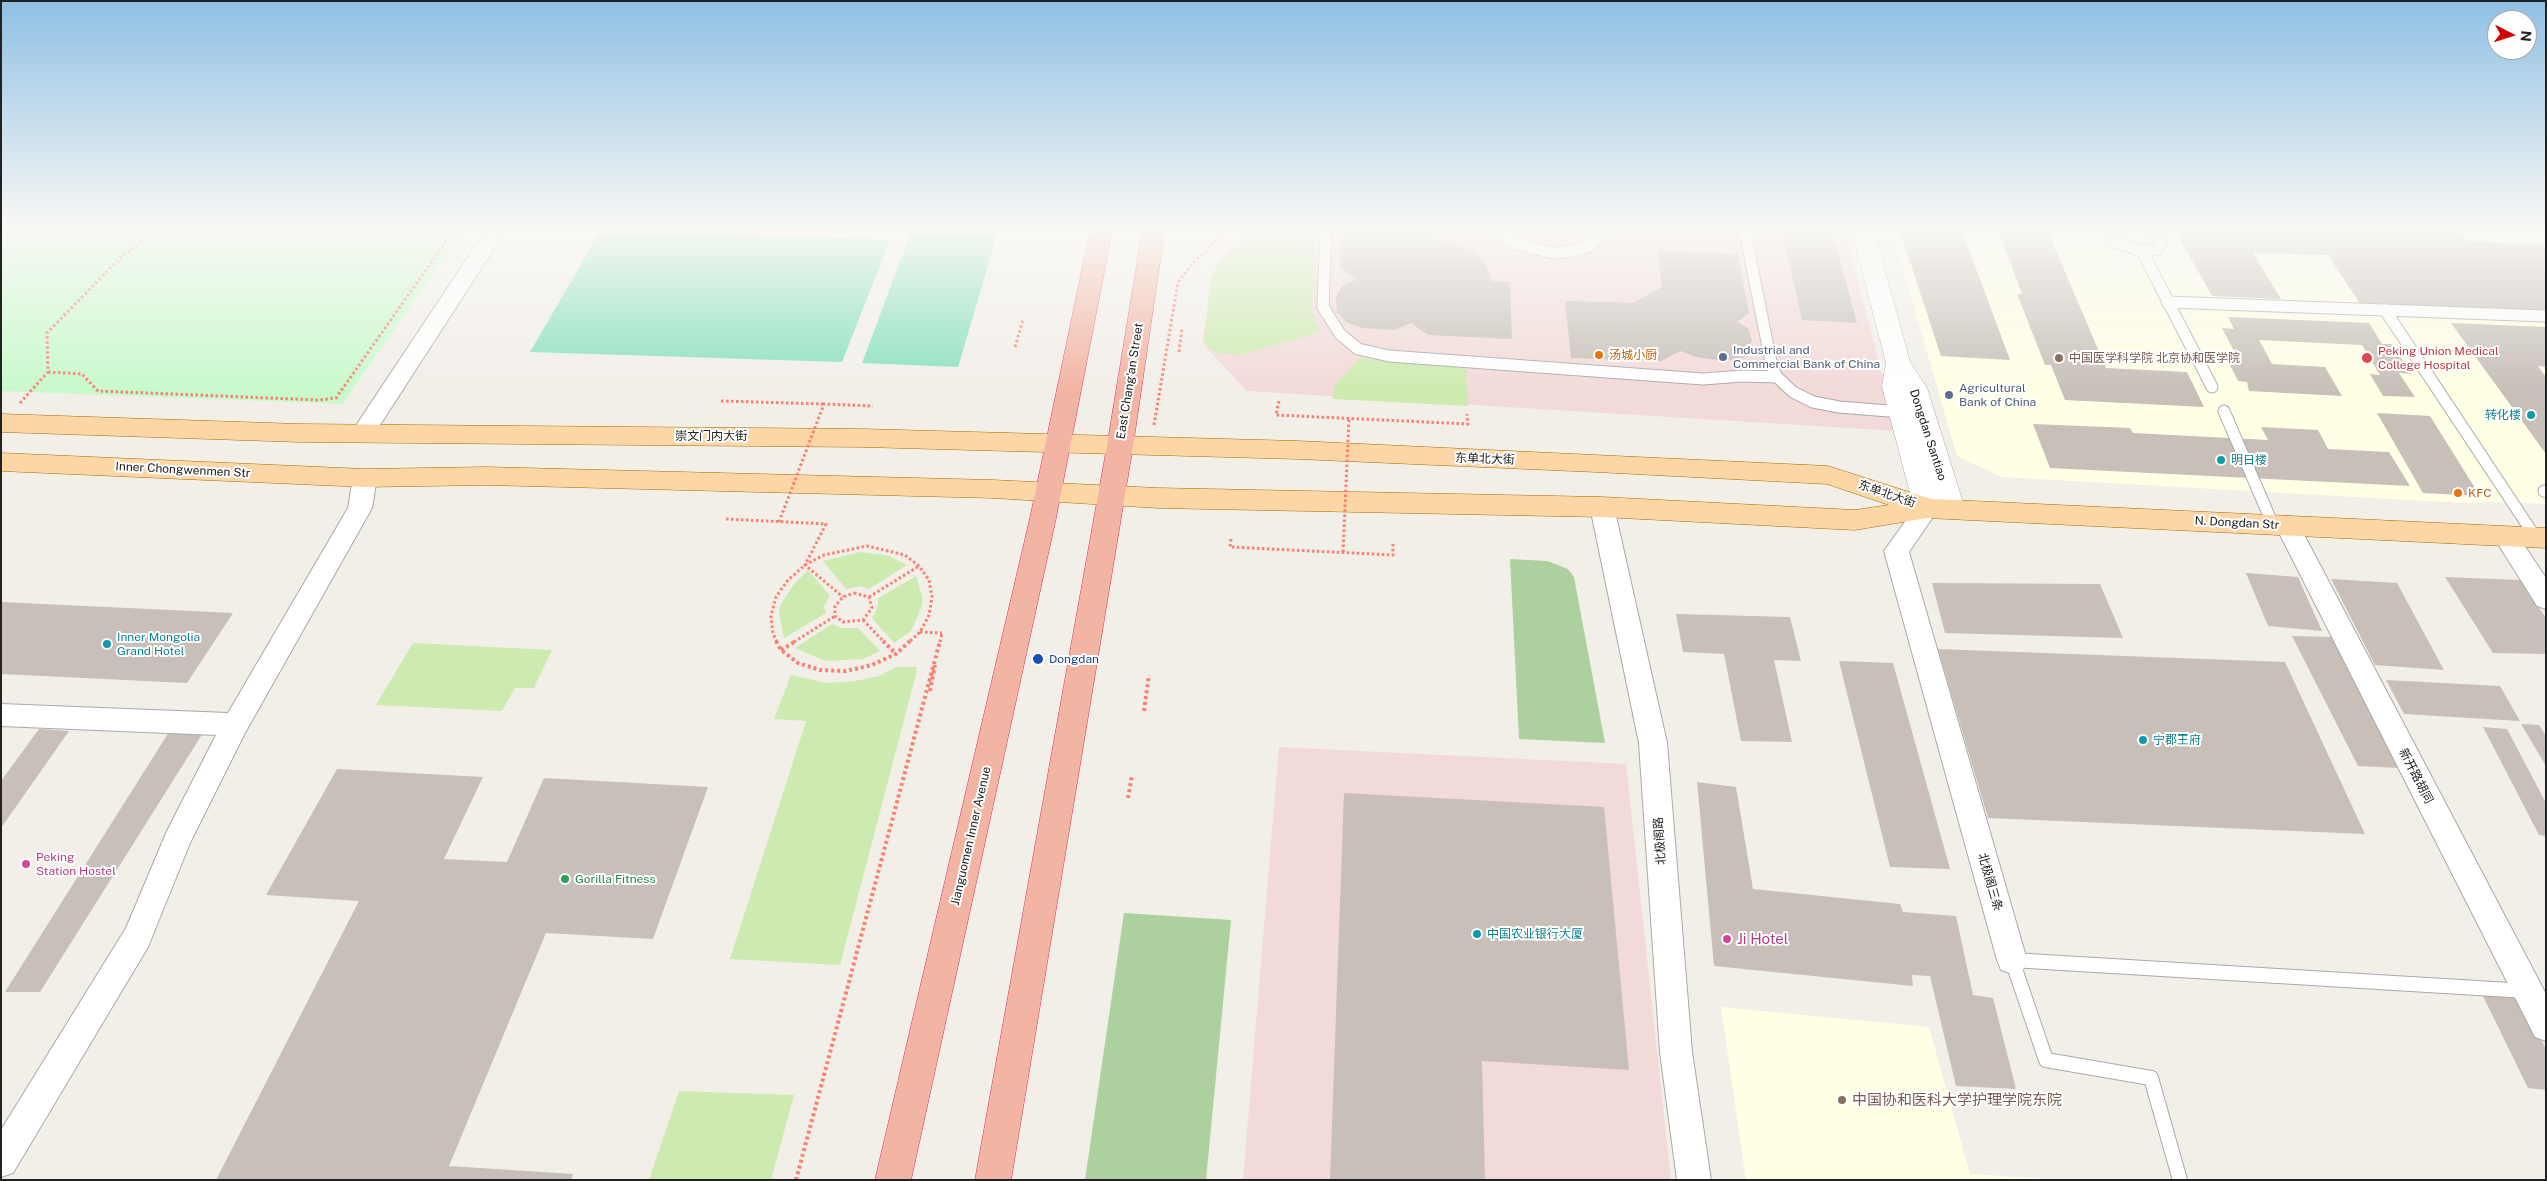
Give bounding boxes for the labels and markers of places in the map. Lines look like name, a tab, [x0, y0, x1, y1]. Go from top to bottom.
place label: Industrial and Commercial Bank of China	[1733, 343, 1880, 371]
place label: Peking Union Medical College Hospital	[2378, 344, 2499, 372]
place label: 汤城小厨	[1609, 348, 1657, 362]
marker: 汤城小厨	[1593, 349, 1605, 361]
marker: Industrial and Commercial Bank of China	[1717, 351, 1729, 363]
place label: 中国医学科学院 北京协和医学院	[2069, 351, 2240, 365]
marker: Peking Union Medical College Hospital	[2360, 351, 2374, 365]
marker: 中国医学科学院 北京协和医学院	[2053, 352, 2065, 364]
place label: Agricultural Bank of China	[1959, 381, 2036, 409]
marker: Agricultural Bank of China	[1943, 389, 1955, 401]
place label: 转化楼	[2485, 408, 2521, 422]
marker: 转化楼	[2525, 409, 2537, 421]
place label: 明日楼	[2231, 453, 2267, 467]
marker: 明日楼	[2215, 454, 2227, 466]
place label: KFC	[2468, 486, 2492, 500]
marker: KFC	[2452, 487, 2464, 499]
place label: Inner Mongolia Grand Hotel	[117, 630, 200, 658]
marker: Inner Mongolia Grand Hotel	[101, 638, 113, 650]
marker: Dongdan	[1031, 652, 1045, 666]
place label: Dongdan	[1049, 652, 1099, 666]
place label: 宁郡王府	[2153, 733, 2201, 747]
marker: 宁郡王府	[2137, 734, 2149, 746]
place label: Peking Station Hostel	[36, 850, 116, 878]
marker: Peking Station Hostel	[20, 858, 32, 870]
place label: Gorilla Fitness	[575, 872, 655, 886]
marker: Gorilla Fitness	[559, 873, 571, 885]
place label: 中国农业银行大厦	[1487, 927, 1583, 941]
marker: 中国农业银行大厦	[1471, 928, 1483, 940]
place label: Ji Hotel	[1737, 930, 1788, 948]
marker: Ji Hotel	[1721, 933, 1733, 945]
place label: 中国协和医科大学护理学院东院	[1852, 1091, 2062, 1109]
marker: 中国协和医科大学护理学院东院	[1836, 1094, 1848, 1106]

